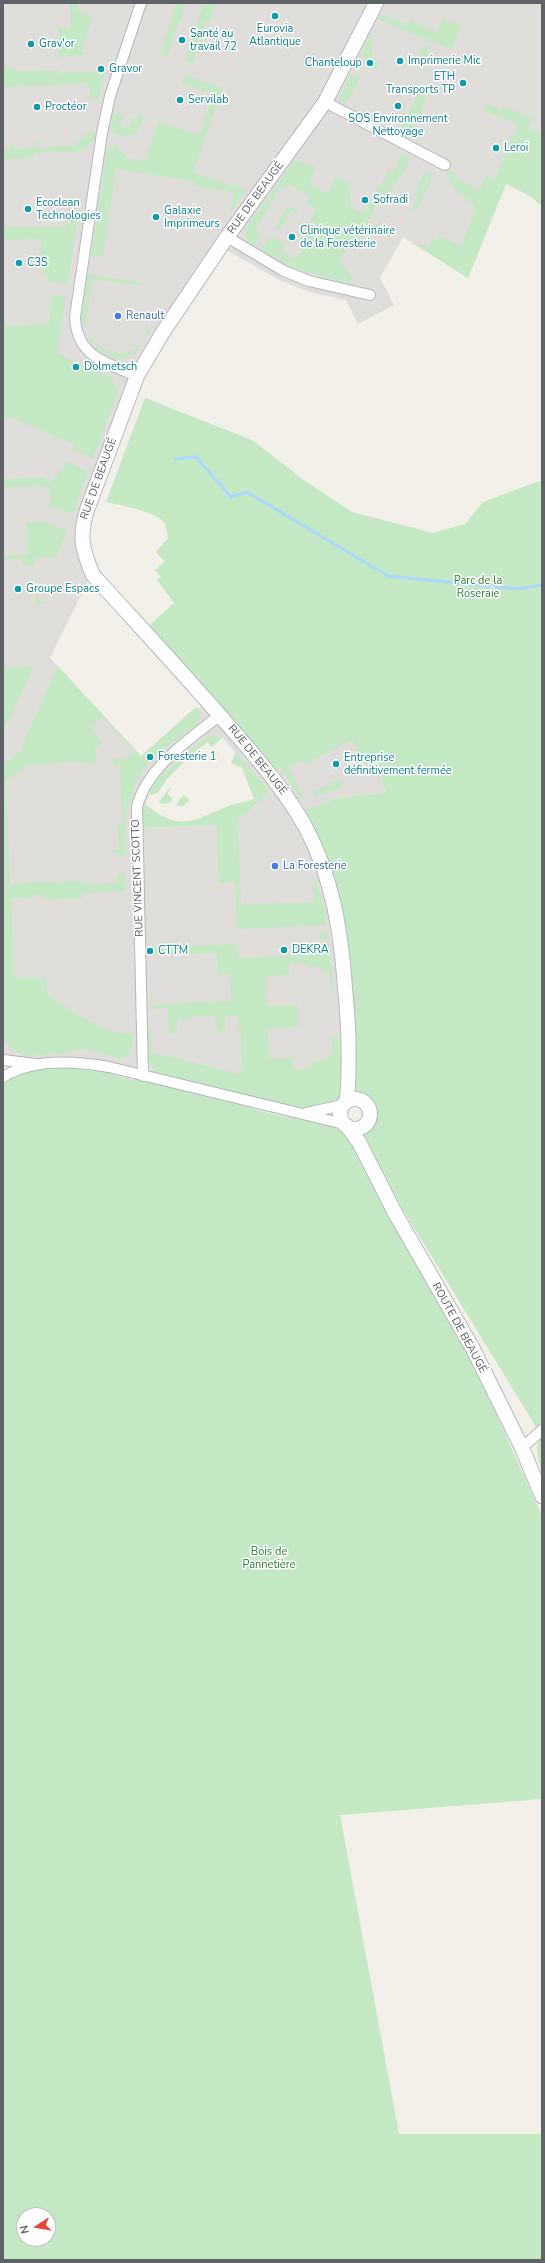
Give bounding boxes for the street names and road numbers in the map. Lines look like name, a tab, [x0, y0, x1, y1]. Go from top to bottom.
street label: RUE DE BEAUGÉ	[225, 159, 287, 237]
street label: RUE DE BEAUGÉ	[78, 436, 120, 522]
street label: RUE DE BEAUGÉ	[225, 722, 289, 798]
street label: RUE VINCENT SCOTTO	[129, 819, 147, 937]
street label: ROUTE DE BEAUGÉ	[429, 1281, 489, 1375]

